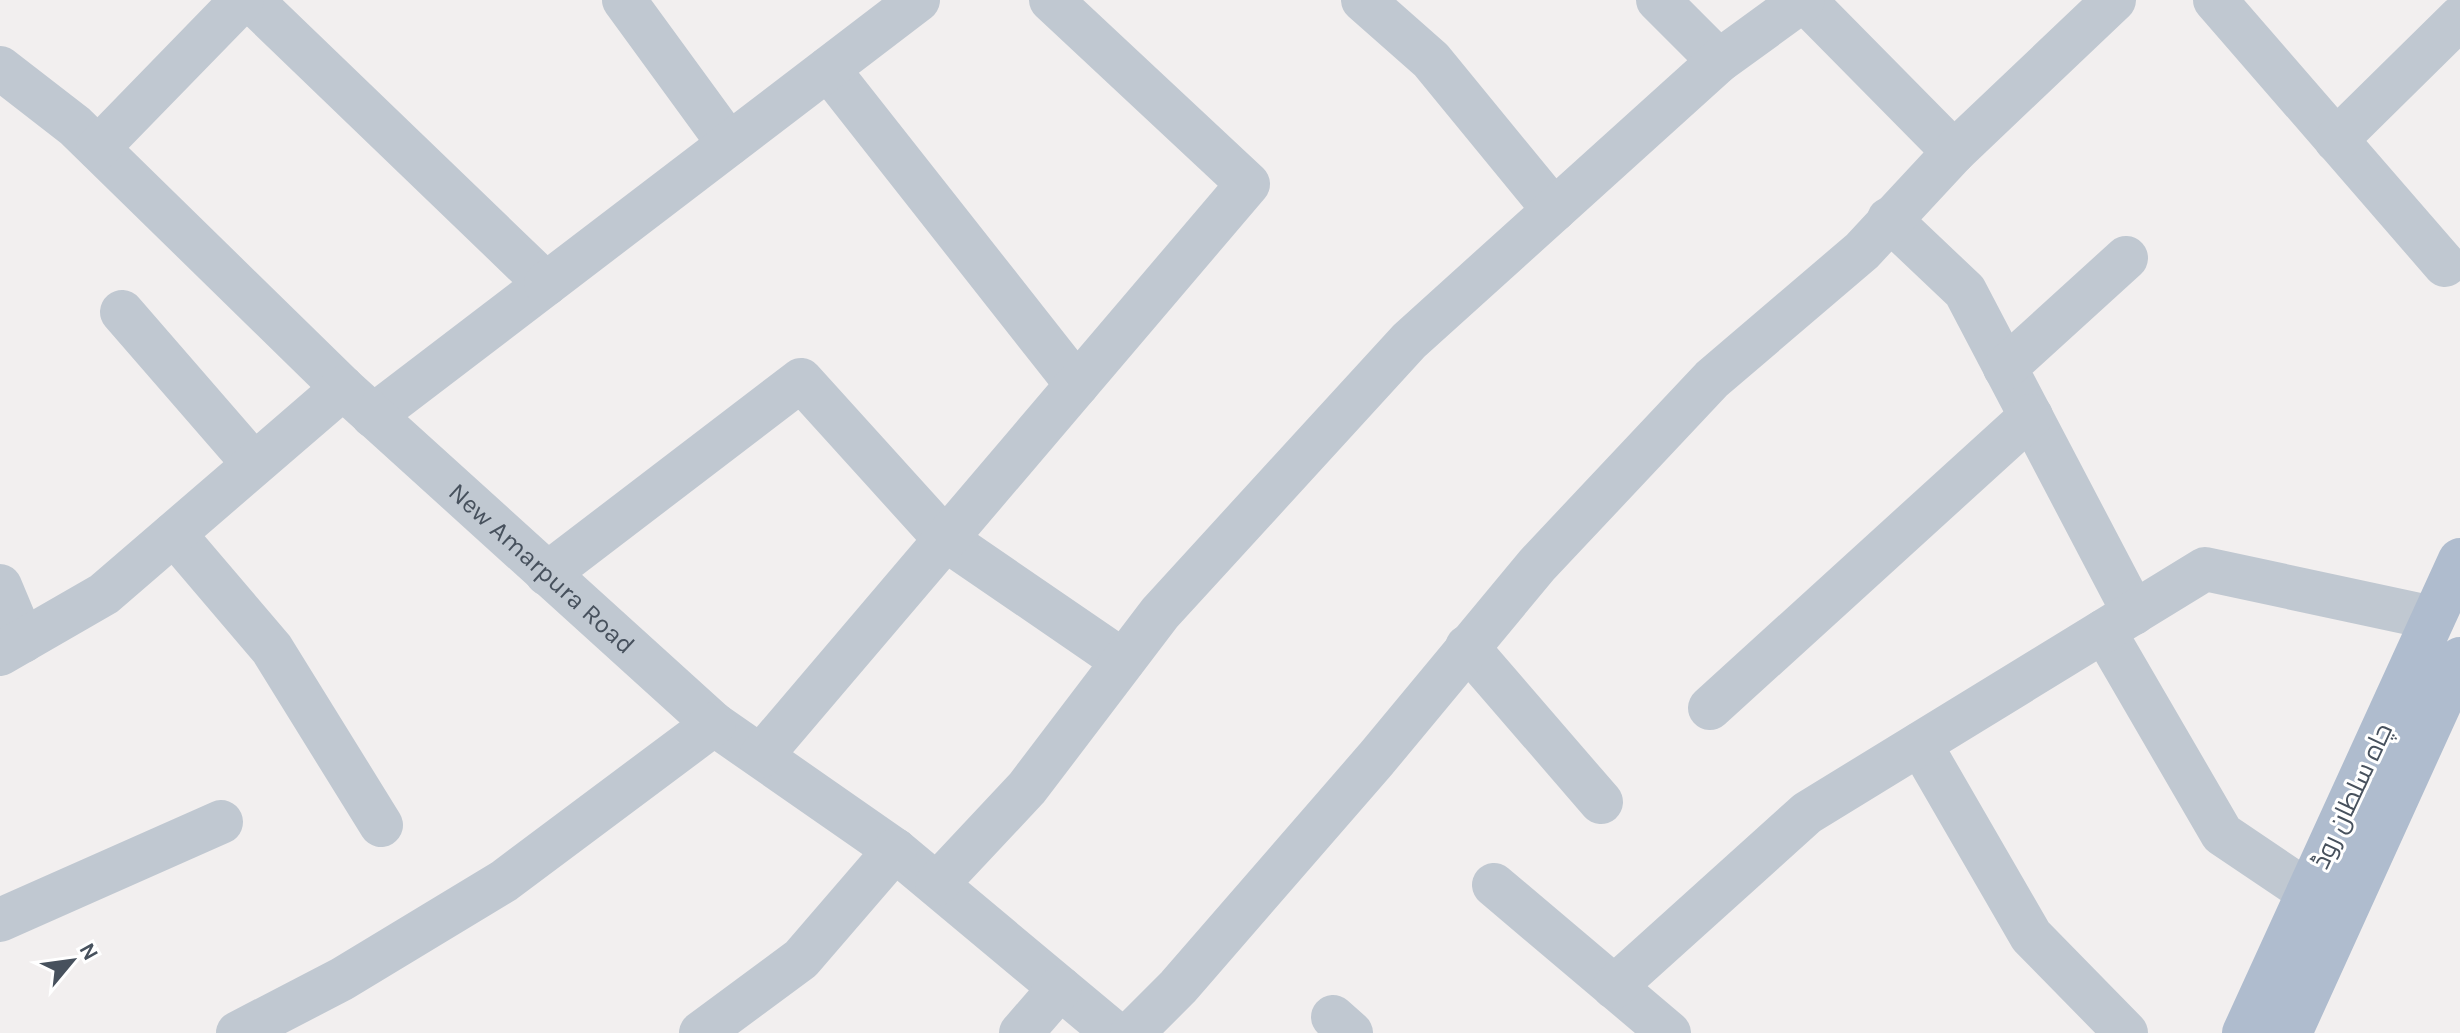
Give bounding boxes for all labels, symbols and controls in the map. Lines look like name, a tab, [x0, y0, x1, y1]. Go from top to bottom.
street label: New Amarpura Road	[443, 476, 641, 660]
street label: چاہ سلطان روڈ	[2305, 718, 2400, 874]
north arrow	[32, 921, 112, 1001]
text: N	[73, 939, 104, 965]

